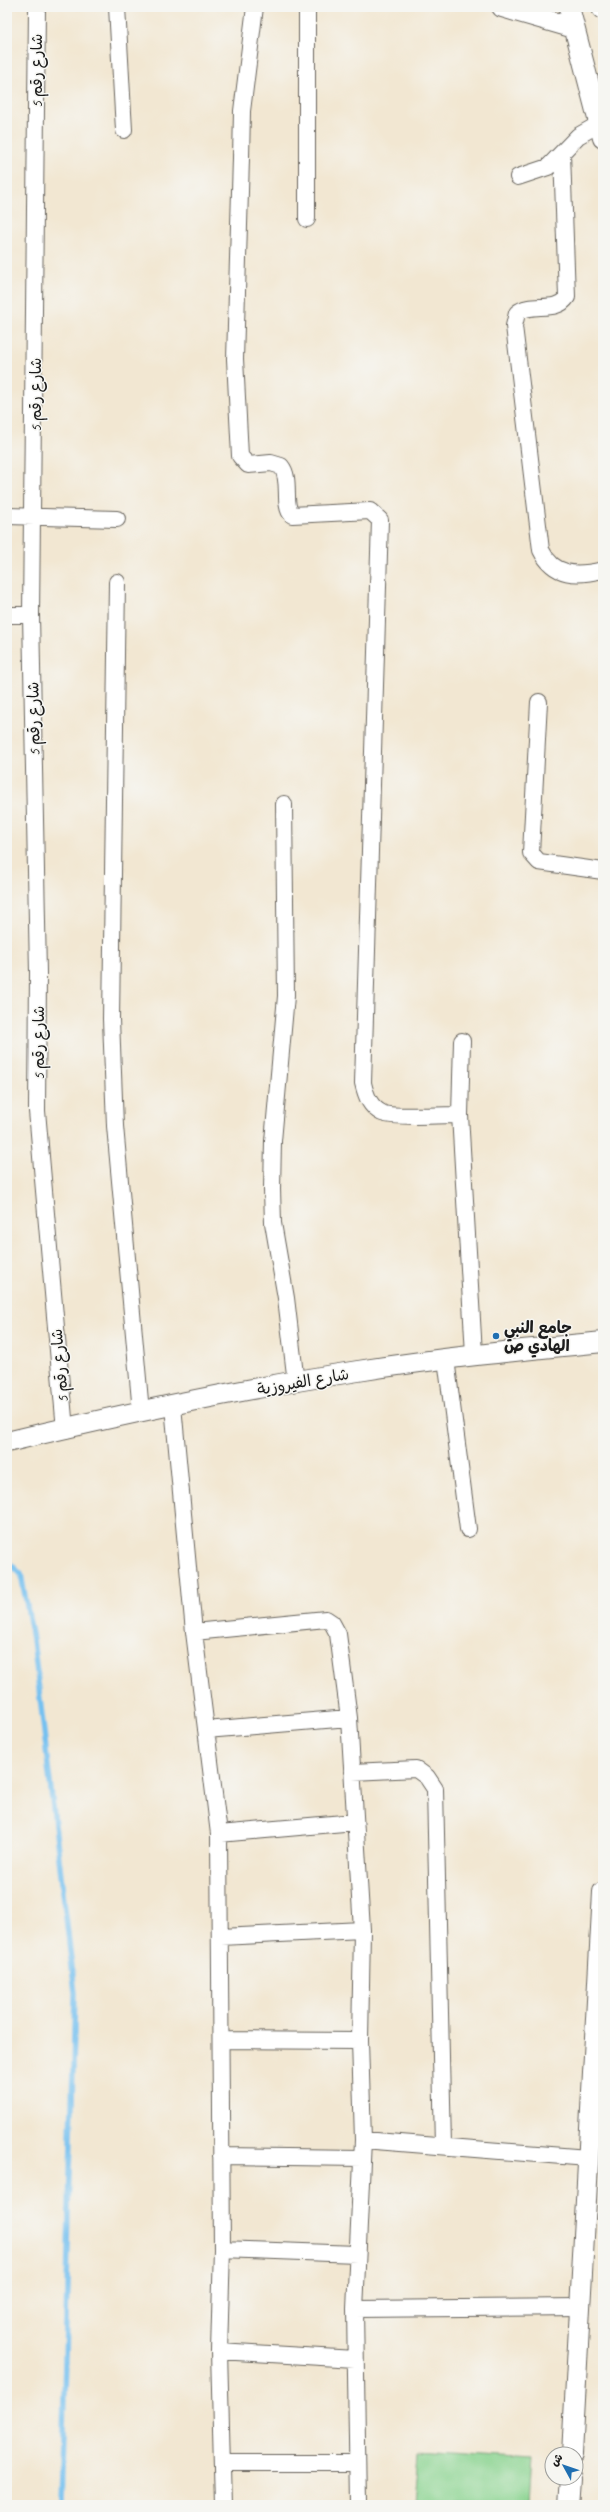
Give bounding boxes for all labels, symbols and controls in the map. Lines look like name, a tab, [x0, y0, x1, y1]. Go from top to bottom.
street label: شارع رقم 5	[27, 34, 49, 108]
street label: شارع رقم 5	[26, 358, 48, 432]
street label: شارع رقم 5	[23, 682, 47, 756]
street label: شارع رقم 5	[29, 1006, 51, 1080]
place label: جامع النبي الهادي ص	[504, 1318, 572, 1358]
street label: شارع رقم 5	[47, 1328, 75, 1404]
marker: جامع النبي الهادي ص	[491, 1331, 501, 1341]
street label: شارع الفيروزية	[256, 1364, 351, 1401]
north arrow	[544, 2446, 584, 2486]
text: ش	[547, 2450, 566, 2469]

